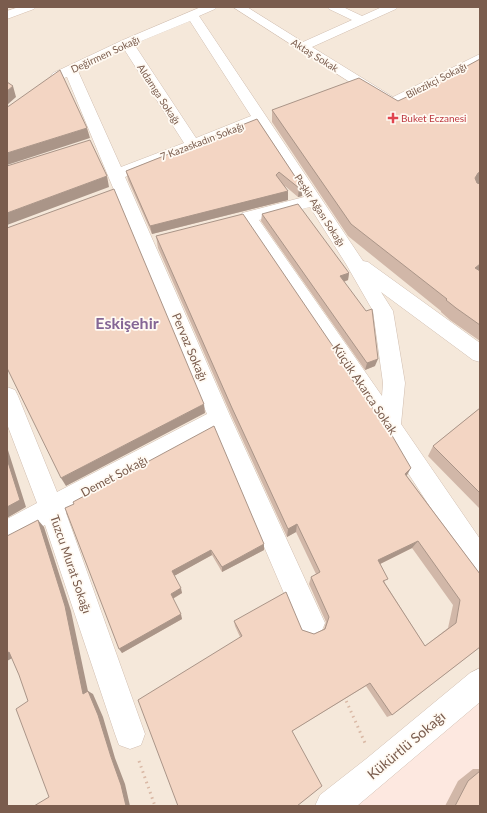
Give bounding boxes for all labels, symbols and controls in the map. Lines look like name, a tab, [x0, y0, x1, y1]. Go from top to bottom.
street label: Değirmen Sokağı	[69, 33, 141, 75]
street label: Aktaş Sokak	[289, 36, 342, 75]
street label: Bilezikçi Sokağı	[404, 60, 468, 100]
street label: Aldamga Sokağı	[135, 62, 183, 126]
place label: Buket Eczanesi	[401, 112, 467, 124]
marker: Buket Eczanesi	[388, 113, 398, 123]
street label: 7 Kazaskadın Sokağı	[158, 120, 246, 162]
street label: Peşkir Ağası Sokağı	[292, 172, 348, 248]
street label: Pervaz Sokağı	[169, 311, 211, 383]
district label: Eskişehir	[95, 313, 159, 332]
street label: Küçük Akarca Sokak	[329, 341, 401, 438]
street label: Demet Sokağı	[78, 452, 150, 500]
street label: Tuzcu Murat Sokağı	[47, 513, 95, 615]
street label: Kükürtlü Sokağı	[364, 707, 448, 783]

